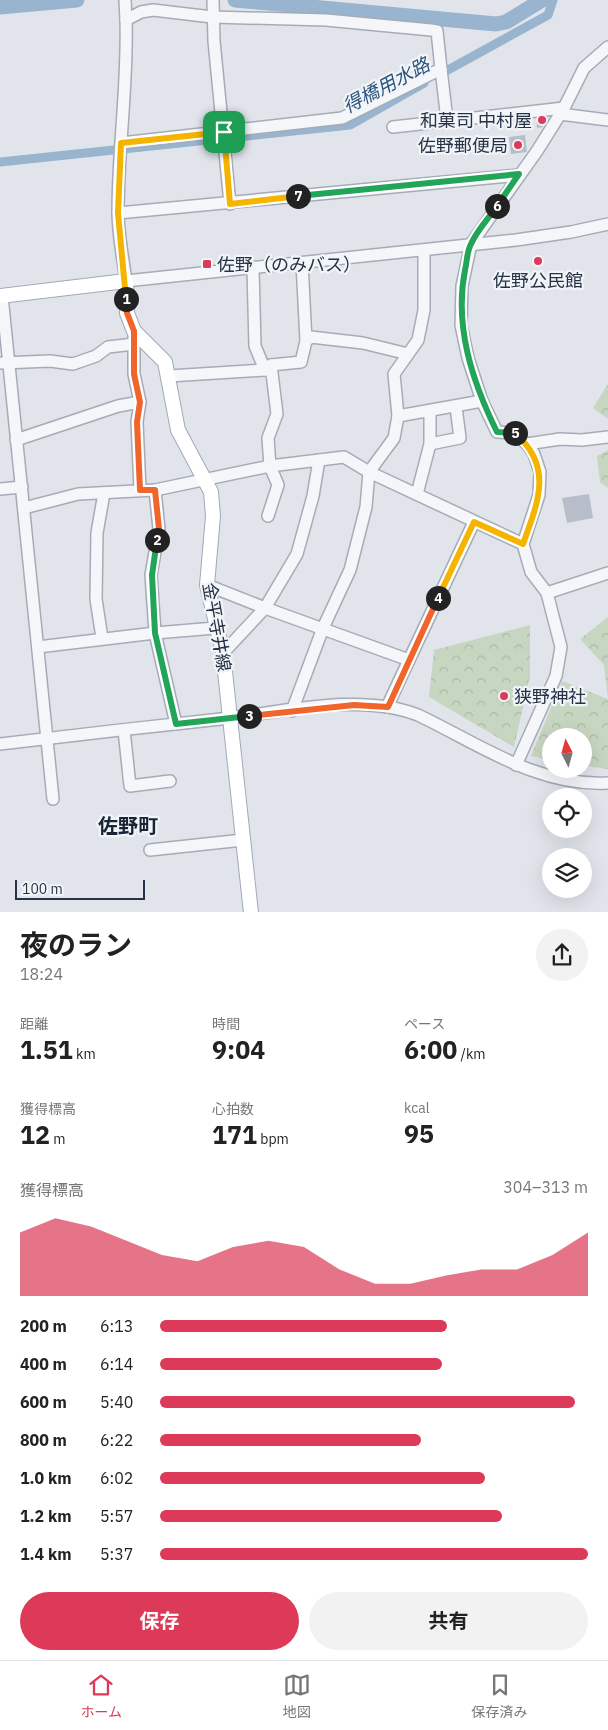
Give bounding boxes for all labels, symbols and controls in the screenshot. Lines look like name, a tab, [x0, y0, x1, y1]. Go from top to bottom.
water label: 得橋用水路	[338, 51, 435, 118]
place label: 和菓司 中村屋	[420, 109, 532, 132]
pin	[203, 111, 245, 153]
marker: 和菓司 中村屋	[536, 114, 548, 126]
icon: arrive	[210, 118, 238, 146]
place label: 佐野郵便局	[418, 134, 508, 157]
marker: 佐野郵便局	[512, 139, 524, 151]
pin: 7	[286, 184, 310, 208]
text: 7	[294, 187, 303, 205]
pin: 6	[484, 194, 510, 218]
text: 6	[493, 197, 502, 215]
place label: 佐野（のみバス）	[217, 253, 361, 276]
marker: 佐野公民館	[532, 255, 544, 267]
marker: 佐野（のみバス）	[201, 258, 213, 270]
place label: 佐野公民館	[493, 269, 583, 292]
pin: 1	[114, 286, 138, 312]
text: 1	[122, 290, 131, 308]
pin: 5	[502, 420, 528, 446]
text: 5	[511, 424, 520, 442]
pin: 2	[144, 528, 170, 552]
text: 2	[153, 531, 162, 549]
street label: 金平寺井線	[198, 581, 236, 673]
pin: 4	[426, 586, 450, 610]
text: 4	[434, 589, 443, 607]
place label: 狭野神社	[514, 685, 586, 708]
marker: 狭野神社	[498, 690, 510, 702]
pin: 3	[236, 704, 262, 728]
text: 3	[245, 707, 254, 725]
north arrow	[542, 728, 592, 778]
map controls	[542, 728, 592, 898]
button: locate	[542, 788, 592, 838]
district label: 佐野町	[98, 812, 158, 839]
button: layers	[542, 848, 592, 898]
scale bar	[15, 878, 145, 901]
text: 100 m	[22, 880, 63, 898]
text: 夜のラン	[20, 926, 132, 963]
button: share	[536, 929, 588, 981]
text: 18:24	[20, 964, 63, 984]
text: 距離	[20, 1015, 48, 1033]
text: 時間	[212, 1015, 240, 1033]
text: ペース	[404, 1015, 445, 1033]
text: 1.51	[20, 1033, 73, 1066]
text: 9:04	[212, 1033, 265, 1066]
text: 6:00	[404, 1033, 457, 1066]
text: km	[73, 1045, 96, 1063]
text: /km	[457, 1045, 486, 1063]
text: kcal	[404, 1099, 429, 1117]
text: 獲得標高	[20, 1100, 76, 1118]
text: 心拍数	[212, 1100, 254, 1118]
text: 95	[404, 1117, 434, 1150]
text: 12	[20, 1118, 50, 1151]
text: 171	[212, 1118, 257, 1151]
text: m	[50, 1130, 66, 1148]
text: bpm	[257, 1130, 289, 1148]
text: 304–313 m	[503, 1177, 588, 1197]
text: 獲得標高	[20, 1180, 84, 1200]
text: 200 m	[20, 1316, 67, 1336]
text: 6:13	[100, 1316, 133, 1336]
text: 400 m	[20, 1354, 67, 1374]
text: 6:14	[100, 1354, 133, 1374]
text: 600 m	[20, 1392, 67, 1412]
text: 5:40	[100, 1392, 133, 1412]
text: 800 m	[20, 1430, 67, 1450]
text: 6:22	[100, 1430, 133, 1450]
text: 1.0 km	[20, 1468, 71, 1488]
text: 6:02	[100, 1468, 133, 1488]
text: 1.2 km	[20, 1506, 71, 1526]
text: 5:57	[100, 1506, 133, 1526]
text: 1.4 km	[20, 1544, 71, 1564]
text: 5:37	[100, 1544, 133, 1564]
button: 保存	[20, 1592, 299, 1650]
button: 共有	[309, 1592, 588, 1650]
tab: ホーム	[80, 1671, 122, 1721]
tab: 地図	[283, 1671, 311, 1721]
tab: 保存済み	[472, 1671, 528, 1721]

